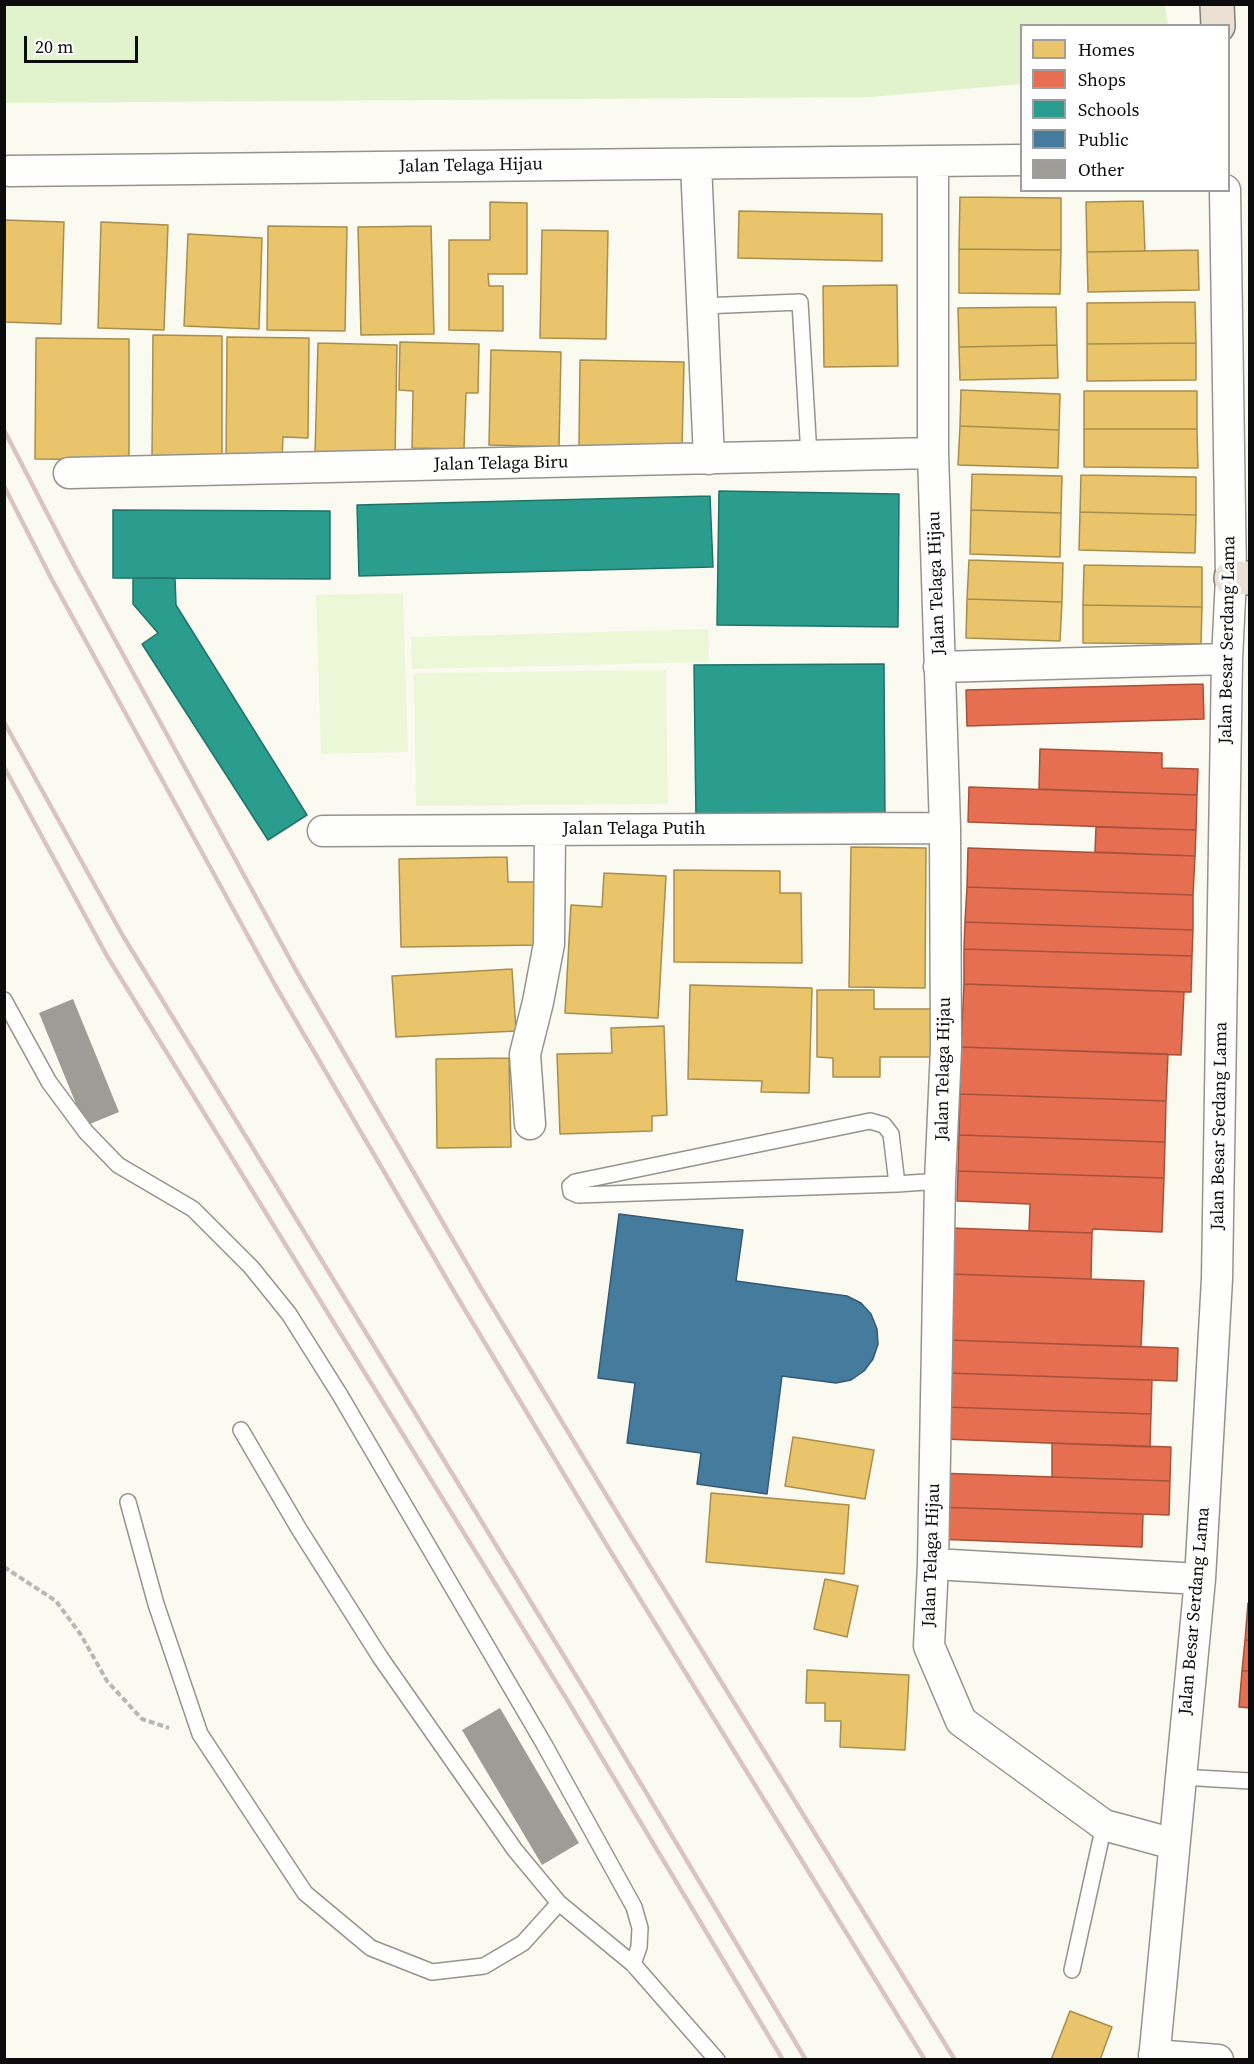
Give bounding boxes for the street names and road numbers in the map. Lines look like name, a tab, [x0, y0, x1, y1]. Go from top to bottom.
street label: Jalan Telaga Hijau	[399, 154, 543, 178]
street label: Jalan Telaga Biru	[433, 452, 569, 476]
street label: Jalan Telaga Hijau	[924, 511, 950, 655]
street label: Jalan Besar Serdang Lama	[1215, 536, 1241, 744]
street label: Jalan Telaga Putih	[562, 818, 706, 840]
street label: Jalan Telaga Hijau	[932, 997, 956, 1141]
street label: Jalan Besar Serdang Lama	[1207, 1022, 1233, 1230]
street label: Jalan Telaga Hijau	[919, 1483, 945, 1627]
street label: Jalan Besar Serdang Lama	[1175, 1506, 1215, 1716]

